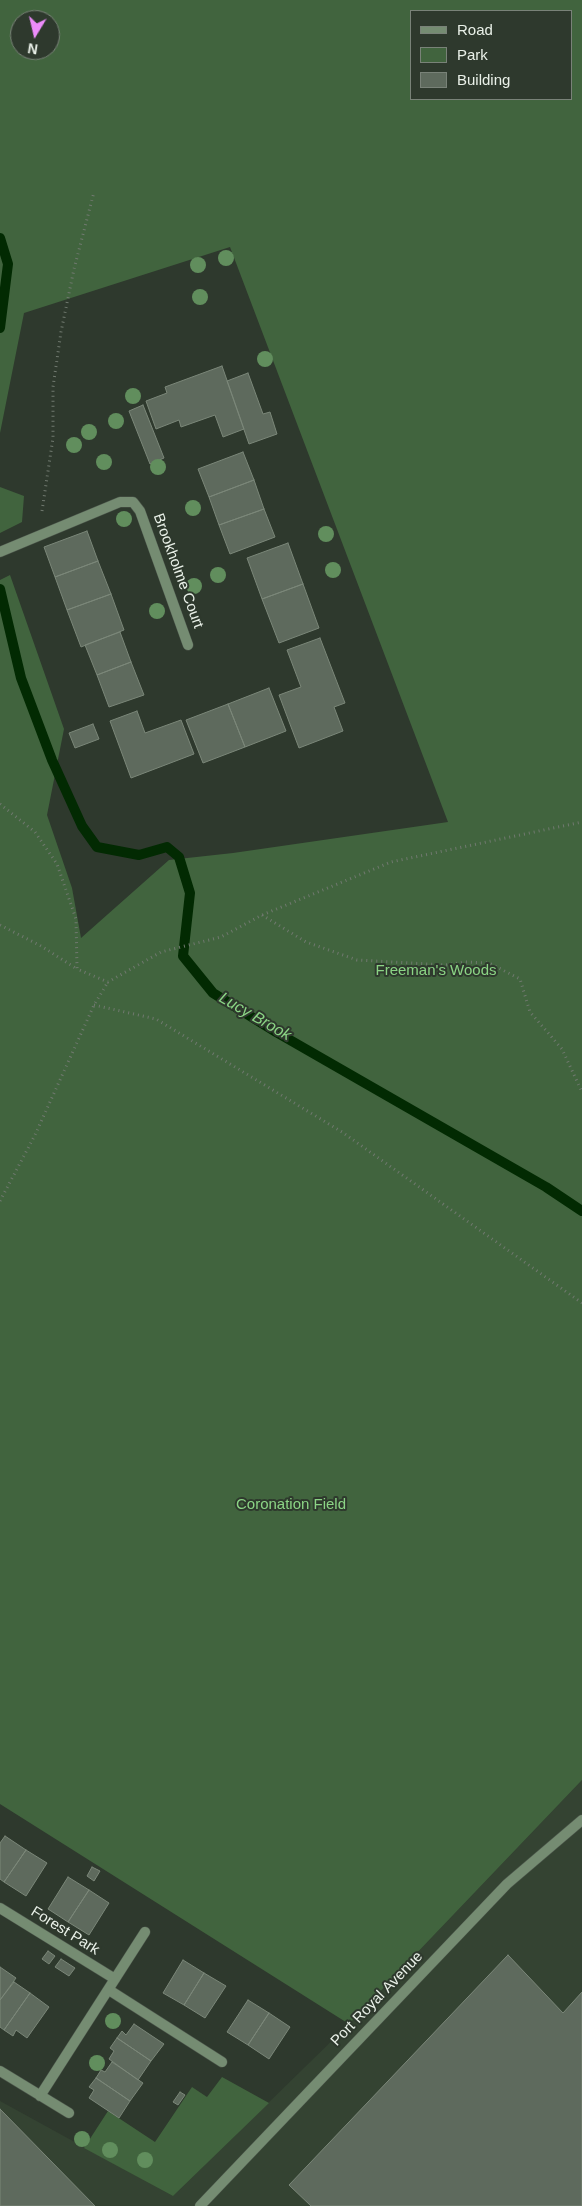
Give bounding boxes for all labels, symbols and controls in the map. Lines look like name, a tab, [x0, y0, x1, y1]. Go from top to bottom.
north arrow	[10, 10, 60, 60]
legend	[410, 10, 572, 100]
text: Road	[457, 21, 493, 38]
text: N	[27, 40, 39, 58]
text: Park	[457, 46, 488, 63]
text: Building	[457, 71, 510, 88]
street label: Brookholme Court	[149, 511, 207, 631]
park label: Freeman's Woods	[376, 962, 496, 980]
water label: Lucy Brook	[216, 989, 294, 1045]
park label: Coronation Field	[236, 1496, 346, 1514]
street label: Forest Park	[27, 1903, 103, 1959]
street label: Port Royal Avenue	[327, 1948, 427, 2050]

